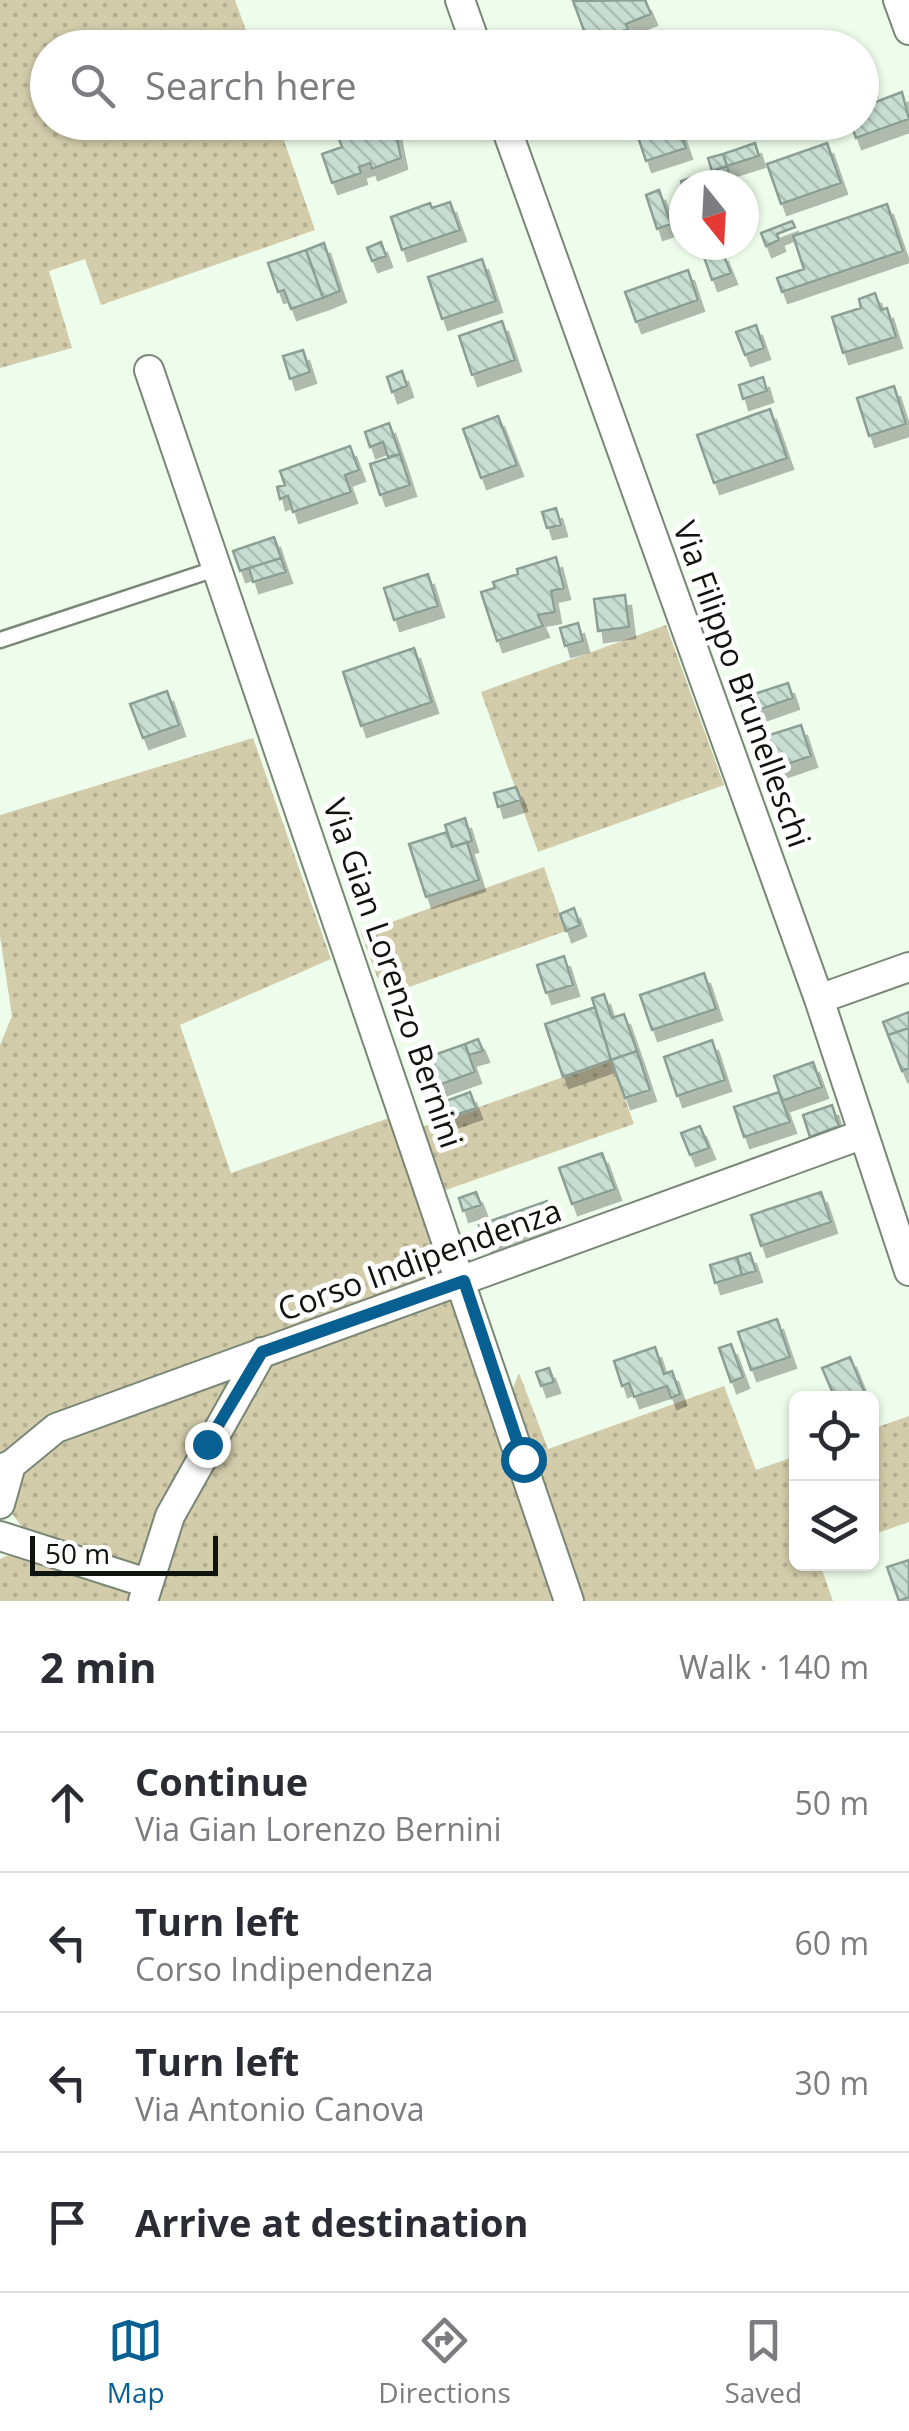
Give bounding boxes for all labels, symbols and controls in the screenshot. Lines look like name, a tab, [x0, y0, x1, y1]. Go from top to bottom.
search box	[30, 30, 879, 140]
icon: search	[65, 58, 120, 113]
text: Search here	[145, 59, 357, 111]
north arrow	[669, 170, 759, 260]
street label: Via Filippo Brunelleschi	[664, 515, 822, 853]
street label: Via Gian Lorenzo Bernini	[314, 793, 474, 1153]
street label: Corso Indipendenza	[271, 1188, 567, 1330]
map controls	[789, 1391, 879, 1571]
button: locate	[789, 1391, 879, 1481]
route end	[185, 1422, 231, 1468]
route start	[501, 1437, 547, 1483]
button: layers	[789, 1481, 879, 1571]
scale bar	[30, 1531, 218, 1576]
text: 50 m	[45, 1534, 110, 1572]
text: 2 min	[40, 1638, 157, 1695]
text: Walk · 140 m	[679, 1645, 869, 1688]
text: Continue	[135, 1755, 308, 1807]
icon: ahead	[40, 1775, 95, 1830]
text: 50 m	[794, 1781, 869, 1824]
text: Via Gian Lorenzo Bernini	[135, 1807, 502, 1850]
text: Turn left	[135, 1895, 299, 1947]
icon: left	[40, 1915, 95, 1970]
text: 60 m	[794, 1921, 869, 1964]
text: Corso Indipendenza	[135, 1947, 434, 1990]
text: Turn left	[135, 2035, 299, 2087]
icon: left	[40, 2055, 95, 2110]
text: 30 m	[794, 2061, 869, 2104]
text: Via Antonio Canova	[135, 2087, 425, 2130]
icon: arrive	[40, 2195, 95, 2250]
text: Arrive at destination	[135, 2196, 529, 2248]
tab: Map	[107, 2313, 165, 2411]
tab: Directions	[378, 2313, 511, 2411]
tab: Saved	[724, 2313, 802, 2411]

